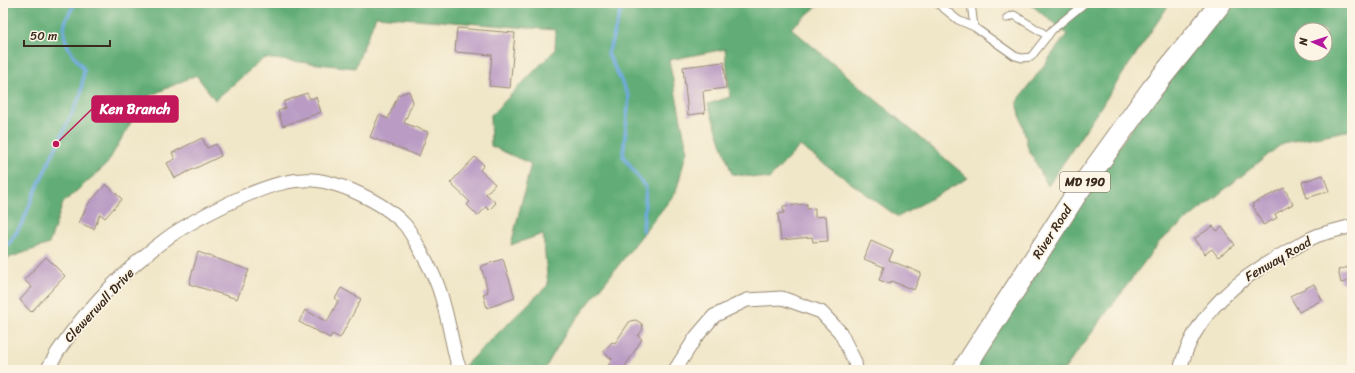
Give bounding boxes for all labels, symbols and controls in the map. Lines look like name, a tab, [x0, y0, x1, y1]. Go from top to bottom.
scale bar	[24, 22, 110, 48]
north arrow	[1293, 22, 1333, 62]
text: 50 m	[30, 25, 57, 47]
text: N	[1294, 37, 1313, 47]
callout: Ken Branch	[92, 96, 178, 122]
text: Ken Branch	[99, 97, 171, 122]
road number: MD 190	[1060, 172, 1110, 192]
street label: River Road	[1026, 199, 1079, 264]
street label: Fenway Road	[1240, 230, 1317, 287]
street label: Clewerwall Drive	[58, 262, 140, 348]

